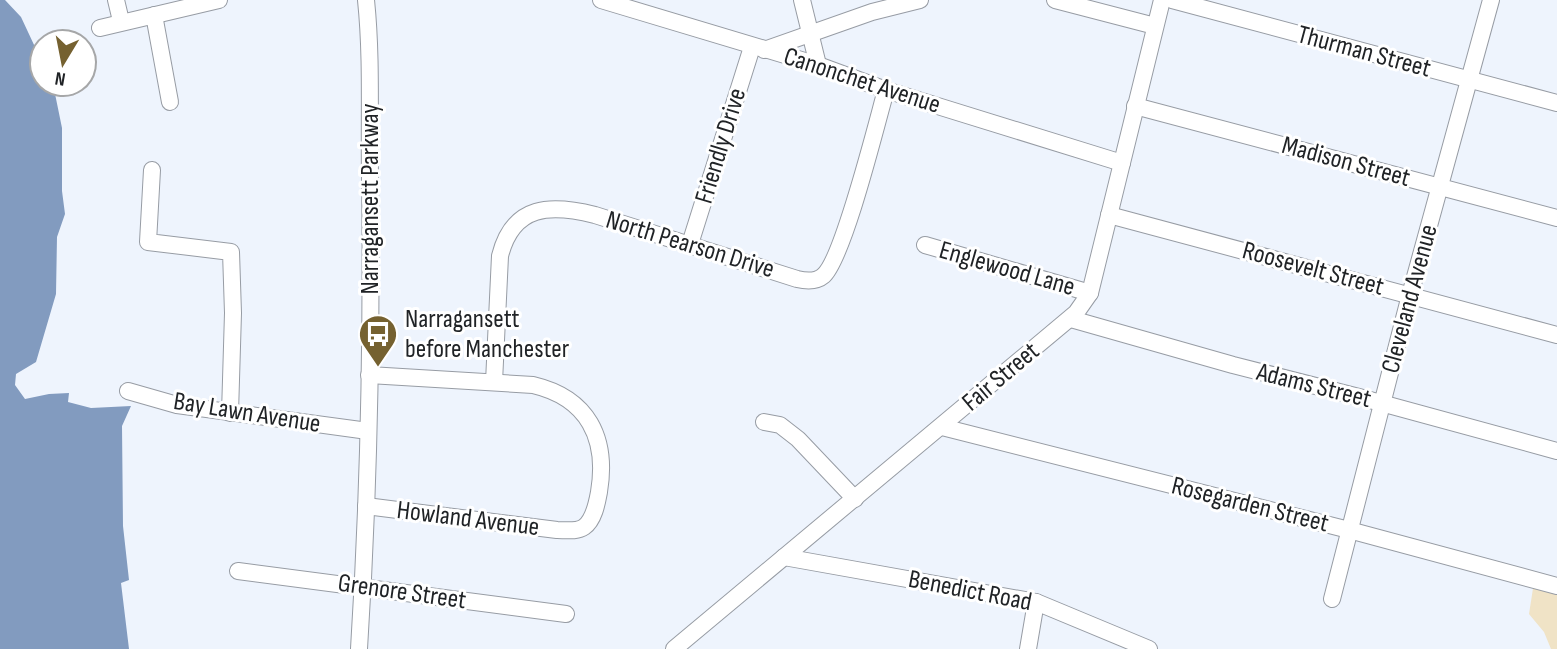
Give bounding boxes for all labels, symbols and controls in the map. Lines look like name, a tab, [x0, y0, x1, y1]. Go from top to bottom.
street label: Thurman Street	[1294, 19, 1434, 85]
north arrow	[28, 28, 98, 98]
street label: Canonchet Avenue	[780, 41, 944, 121]
text: N	[53, 66, 67, 90]
street label: Friendly Drive	[689, 85, 753, 207]
street label: Narragansett Parkway	[355, 104, 386, 294]
street label: Madison Street	[1279, 130, 1414, 194]
street label: North Pearson Drive	[602, 205, 778, 285]
street label: Cleveland Avenue	[1375, 221, 1445, 377]
street label: Englewood Lane	[936, 235, 1078, 303]
street label: Roosevelt Street	[1239, 235, 1387, 303]
place label: Narragansett before Manchester	[405, 304, 570, 365]
bus stop icon: Narragansett before Manchester	[357, 313, 399, 368]
street label: Fair Street	[956, 336, 1046, 418]
street label: Adams Street	[1253, 357, 1374, 415]
street label: Bay Lawn Avenue	[171, 386, 323, 440]
street label: Rosegarden Street	[1168, 471, 1332, 540]
street label: Howland Avenue	[395, 495, 541, 543]
street label: Benedict Road	[906, 564, 1034, 618]
street label: Grenore Street	[336, 568, 468, 616]

